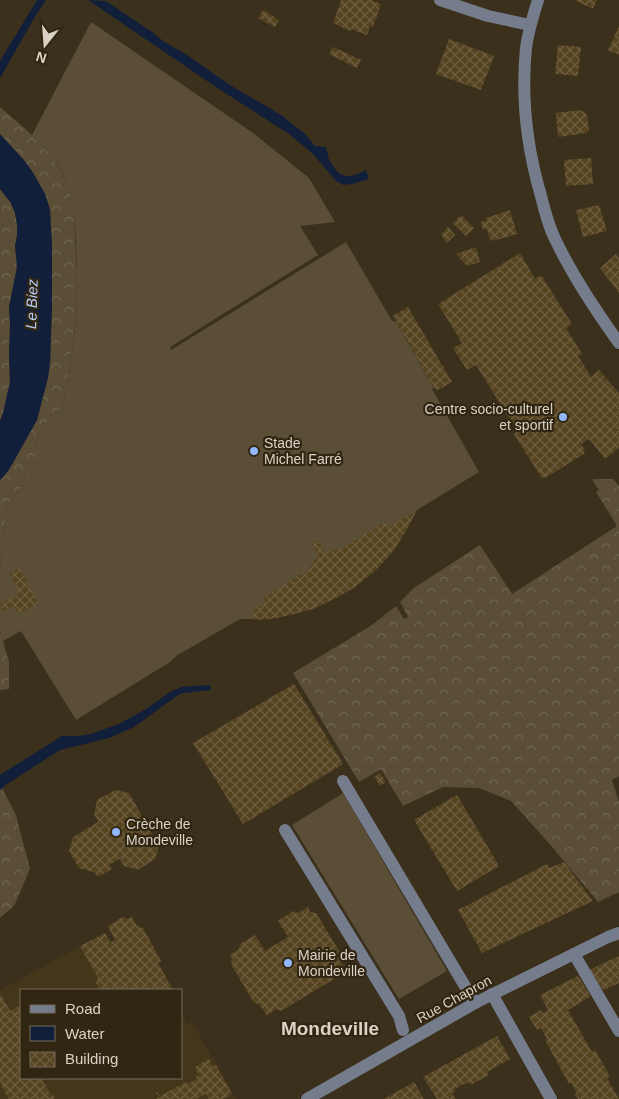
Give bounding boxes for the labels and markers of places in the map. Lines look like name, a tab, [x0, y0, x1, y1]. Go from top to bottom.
place label: Centre socio-culturel et sportif	[425, 401, 553, 433]
marker: Centre socio-culturel et sportif	[557, 411, 569, 423]
place label: Stade Michel Farré	[264, 435, 342, 467]
marker: Stade Michel Farré	[248, 445, 260, 457]
place label: Crèche de Mondeville	[126, 816, 193, 848]
marker: Crèche de Mondeville	[110, 826, 122, 838]
place label: Mairie de Mondeville	[298, 947, 365, 979]
marker: Mairie de Mondeville	[282, 957, 294, 969]

